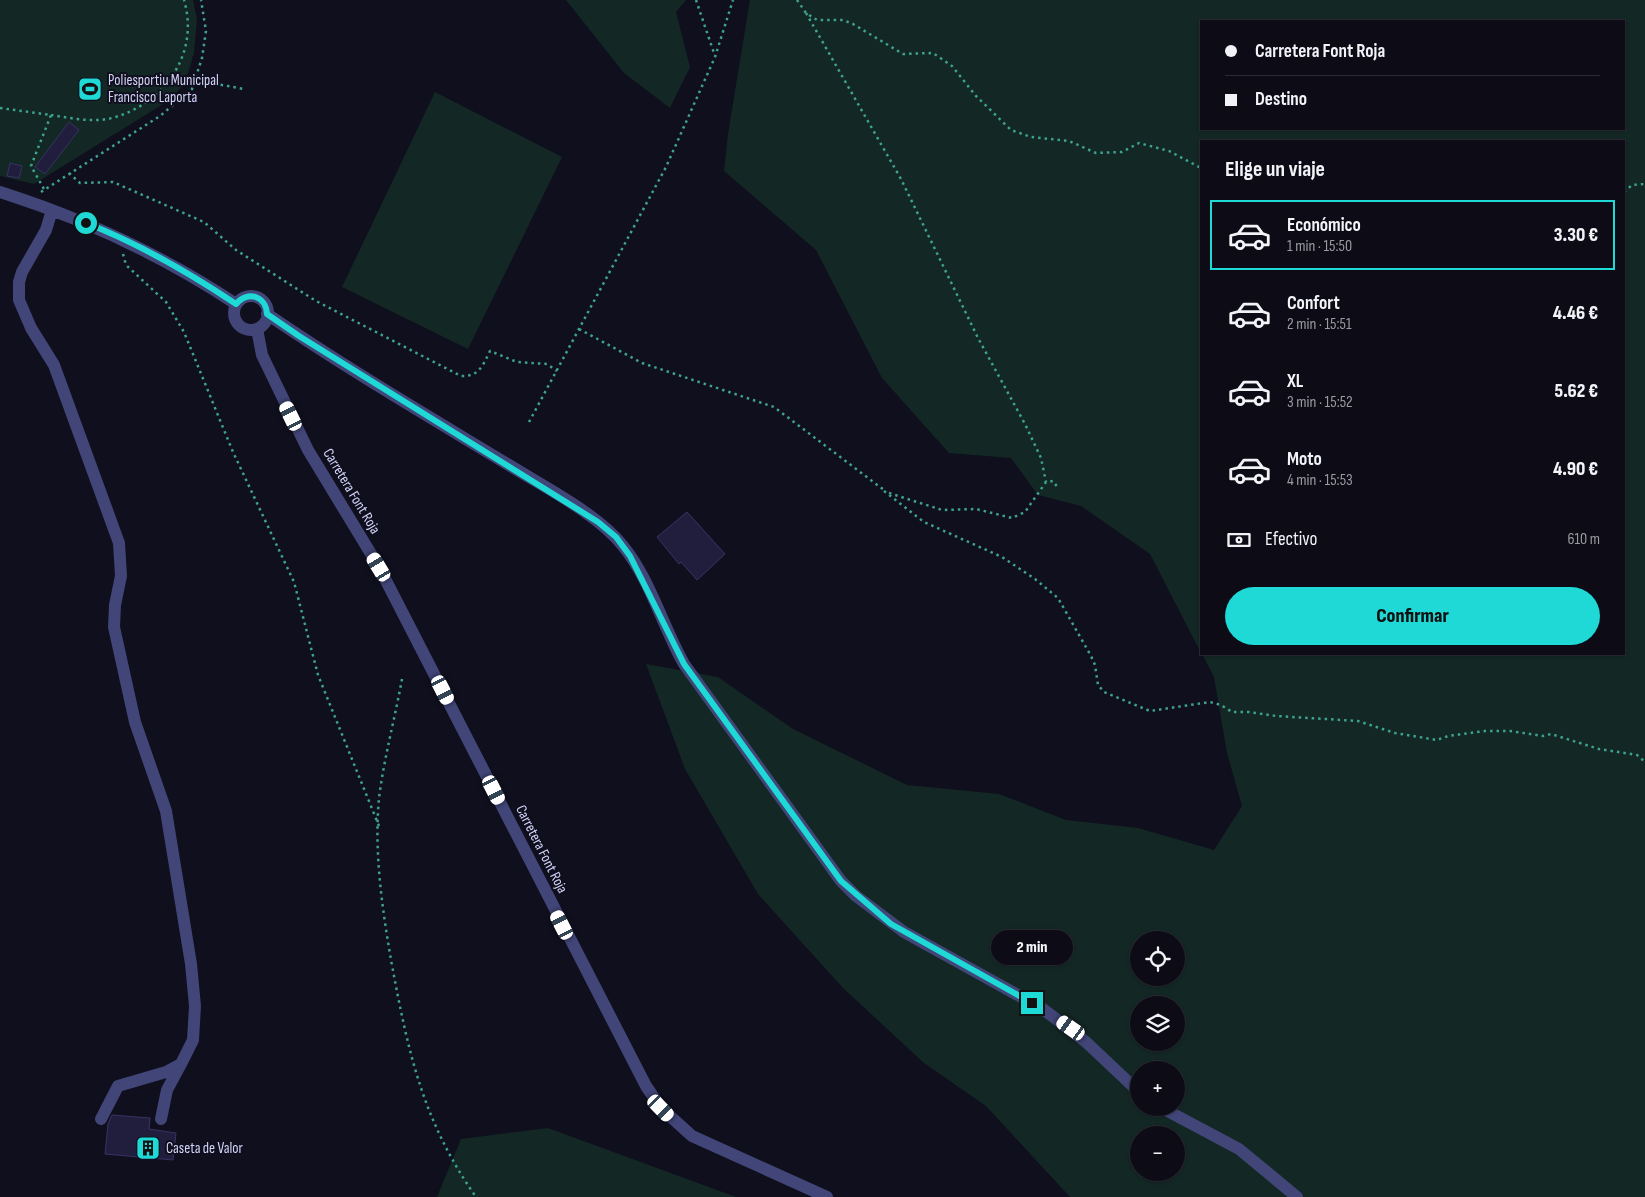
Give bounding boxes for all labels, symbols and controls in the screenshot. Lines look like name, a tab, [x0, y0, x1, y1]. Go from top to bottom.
text: Carretera Font Roja	[1255, 40, 1385, 63]
place label: Poliesportiu Municipal Francisco Laporta	[108, 71, 219, 107]
sports icon: Poliesportiu Municipal Francisco Laporta	[77, 76, 103, 102]
text: Destino	[1255, 88, 1307, 111]
text: Elige un viaje	[1225, 156, 1325, 183]
route start	[75, 212, 97, 234]
icon: car	[1227, 213, 1272, 258]
text: Económico	[1287, 214, 1361, 237]
text: 3.30 €	[1554, 224, 1598, 247]
text: 1 min · 15:50	[1287, 237, 1352, 256]
icon: car	[1227, 291, 1272, 336]
text: Confort	[1287, 292, 1340, 315]
text: 4.46 €	[1553, 302, 1598, 325]
text: 2 min · 15:51	[1287, 315, 1352, 334]
icon: car	[1227, 369, 1272, 414]
text: XL	[1287, 370, 1303, 393]
text: 5.62 €	[1555, 380, 1598, 403]
text: 3 min · 15:52	[1287, 393, 1353, 412]
car	[277, 399, 304, 433]
street label: Carretera Font Roja	[319, 445, 385, 538]
icon: car	[1227, 447, 1272, 492]
text: Moto	[1287, 448, 1322, 471]
text: 4.90 €	[1553, 458, 1598, 481]
text: 4 min · 15:53	[1287, 471, 1353, 490]
icon: cash	[1225, 526, 1253, 554]
text: Efectivo	[1265, 528, 1317, 551]
text: 610 m	[1567, 530, 1600, 549]
car	[364, 550, 393, 584]
button: Confirmar	[1225, 587, 1600, 645]
car	[429, 673, 456, 707]
car	[480, 773, 507, 807]
street label: Carretera Font Roja	[511, 802, 572, 897]
car	[548, 908, 575, 942]
callout: 2 min	[991, 930, 1073, 966]
map controls	[1130, 931, 1185, 1181]
button: locate	[1130, 931, 1185, 986]
text: 2 min	[1016, 938, 1048, 957]
route end	[1021, 992, 1043, 1014]
button: layers	[1130, 996, 1185, 1051]
car	[1054, 1013, 1087, 1043]
button: +	[1130, 1061, 1185, 1116]
car	[645, 1092, 676, 1124]
button: −	[1130, 1126, 1185, 1181]
building icon: Caseta de Valor	[135, 1135, 161, 1161]
place label: Caseta de Valor	[166, 1139, 244, 1158]

